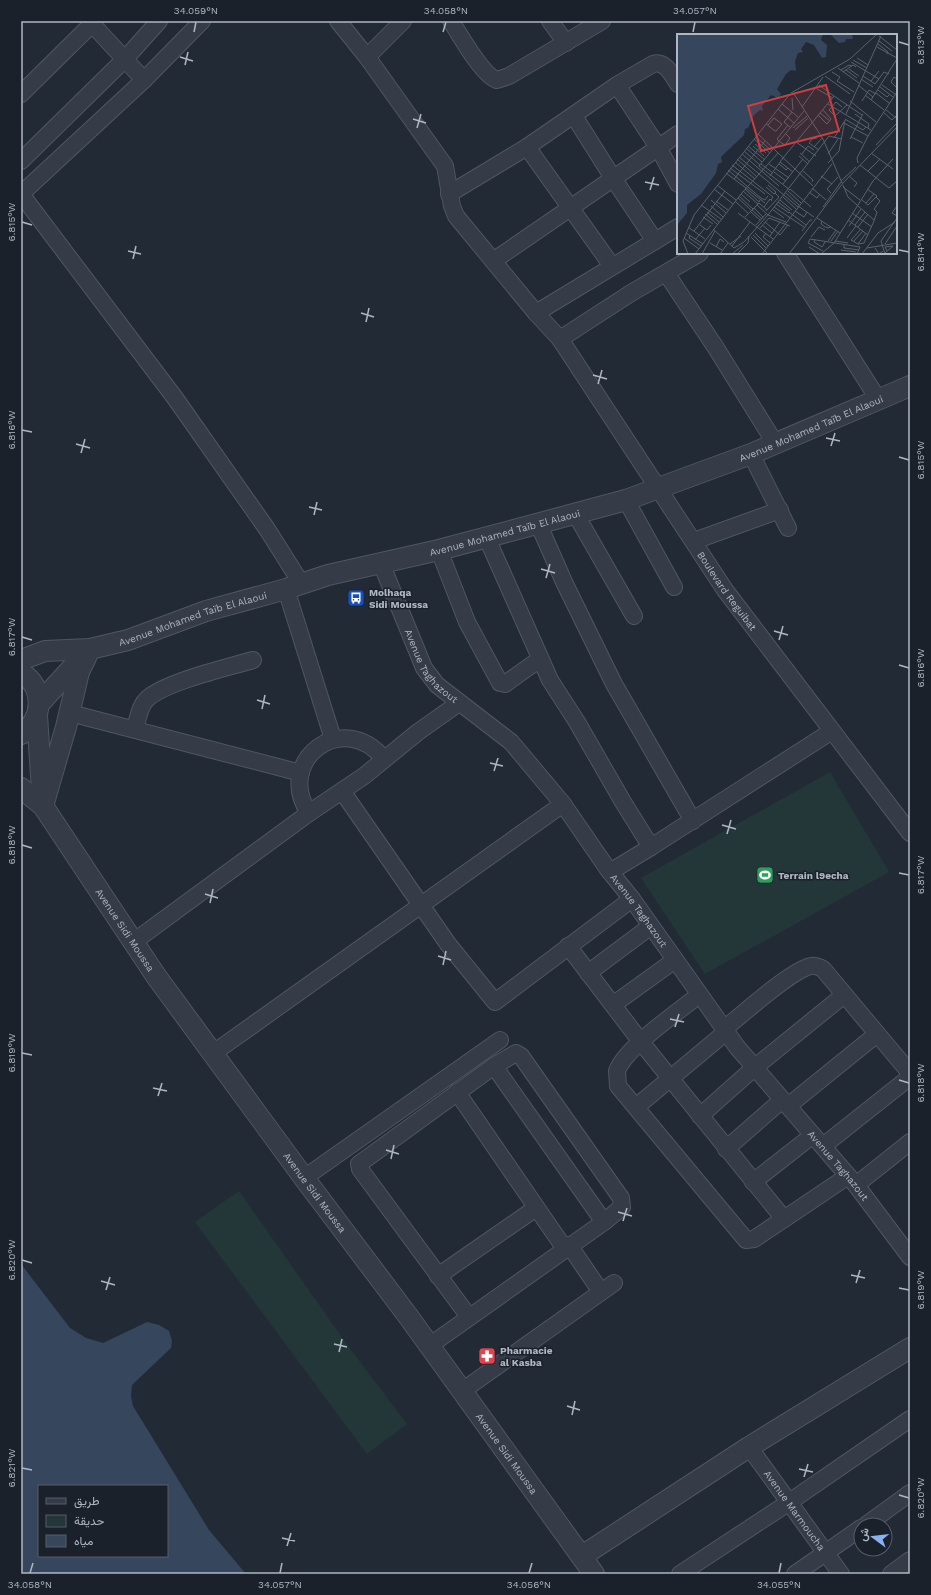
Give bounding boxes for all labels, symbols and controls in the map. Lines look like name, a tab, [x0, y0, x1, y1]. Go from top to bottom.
text: 34.059°N	[174, 5, 218, 16]
text: 34.058°N	[424, 5, 468, 16]
text: 34.057°N	[673, 5, 717, 16]
text: 6.813°W	[915, 25, 926, 64]
inset map	[677, 34, 897, 254]
text: 6.815°W	[6, 202, 17, 241]
text: 6.814°W	[915, 232, 926, 272]
street label: Avenue Mohamed Taïb El Alaoui	[738, 393, 885, 464]
text: 6.816°W	[6, 410, 17, 450]
text: 6.815°W	[915, 440, 926, 479]
street label: Avenue Mohamed Taïb El Alaoui	[429, 508, 581, 558]
street label: Boulevard Reguibat	[695, 549, 759, 633]
place label: Molhaqa Sidi Moussa	[369, 587, 428, 610]
bus stop icon: Molhaqa Sidi Moussa	[346, 588, 366, 608]
street label: Avenue Mohamed Taïb El Alaoui	[118, 590, 268, 648]
text: 6.817°W	[6, 617, 17, 656]
street label: Avenue Taghazout	[403, 628, 461, 706]
text: 6.816°W	[915, 648, 926, 688]
text: 6.818°W	[6, 825, 17, 865]
text: 6.817°W	[915, 855, 926, 894]
sports icon: Terrain l9echa	[755, 865, 775, 885]
place label: Terrain l9echa	[778, 870, 849, 881]
street label: Avenue Taghazout	[608, 872, 670, 950]
street label: Avenue Sidi Moussa	[93, 887, 156, 974]
text: 6.819°W	[6, 1033, 17, 1073]
text: 6.818°W	[915, 1063, 926, 1103]
street label: Avenue Taghazout	[805, 1128, 871, 1203]
street label: Avenue Sidi Moussa	[281, 1150, 348, 1235]
text: 6.820°W	[6, 1239, 17, 1281]
text: 6.819°W	[915, 1270, 926, 1310]
place label: Pharmacie al Kasba	[500, 1345, 553, 1368]
pharmacy icon: Pharmacie al Kasba	[477, 1346, 497, 1366]
street label: Avenue Sidi Moussa	[474, 1411, 540, 1496]
text: 6.821°W	[6, 1448, 17, 1487]
street label: Avenue Marmoucha	[762, 1468, 827, 1553]
text: 6.820°W	[915, 1477, 926, 1519]
legend	[38, 1485, 168, 1557]
text: طريق	[74, 1494, 100, 1509]
text: حديقة	[74, 1514, 104, 1528]
north arrow	[853, 1517, 893, 1557]
text: ش	[856, 1526, 872, 1543]
text: مياه	[74, 1534, 93, 1548]
text: 34.058°N	[8, 1579, 52, 1590]
text: 34.057°N	[258, 1579, 302, 1590]
text: 34.056°N	[507, 1579, 551, 1590]
text: 34.055°N	[757, 1579, 801, 1590]

